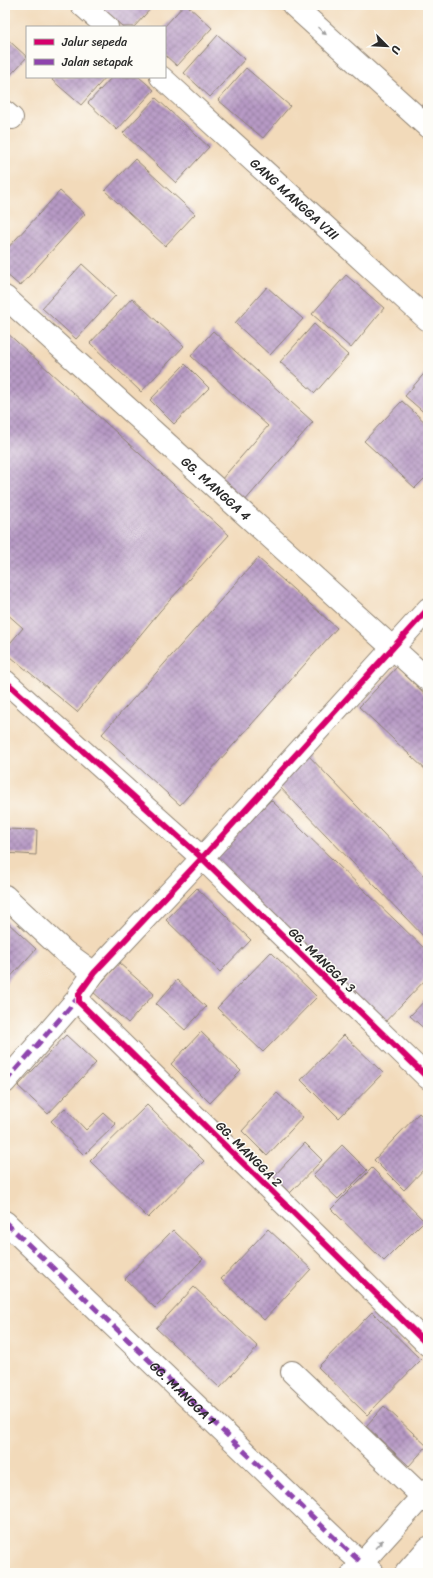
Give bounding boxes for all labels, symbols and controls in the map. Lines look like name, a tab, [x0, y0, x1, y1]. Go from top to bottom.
legend	[26, 26, 166, 78]
one-way arrow	[317, 26, 327, 36]
north arrow	[367, 26, 407, 66]
text: Jalur sepeda	[61, 31, 128, 53]
text: U	[385, 43, 406, 58]
text: Jalan setapak	[61, 51, 133, 73]
street label: GANG MANGGA VIII	[245, 152, 345, 246]
street label: GG. MANGGA 4	[176, 450, 257, 526]
street label: GG. MANGGA 3	[283, 922, 361, 998]
street label: GG. MANGGA 2	[210, 1115, 288, 1193]
street label: GG. MANGGA 1	[145, 1355, 222, 1431]
one-way arrow	[375, 1539, 384, 1550]

